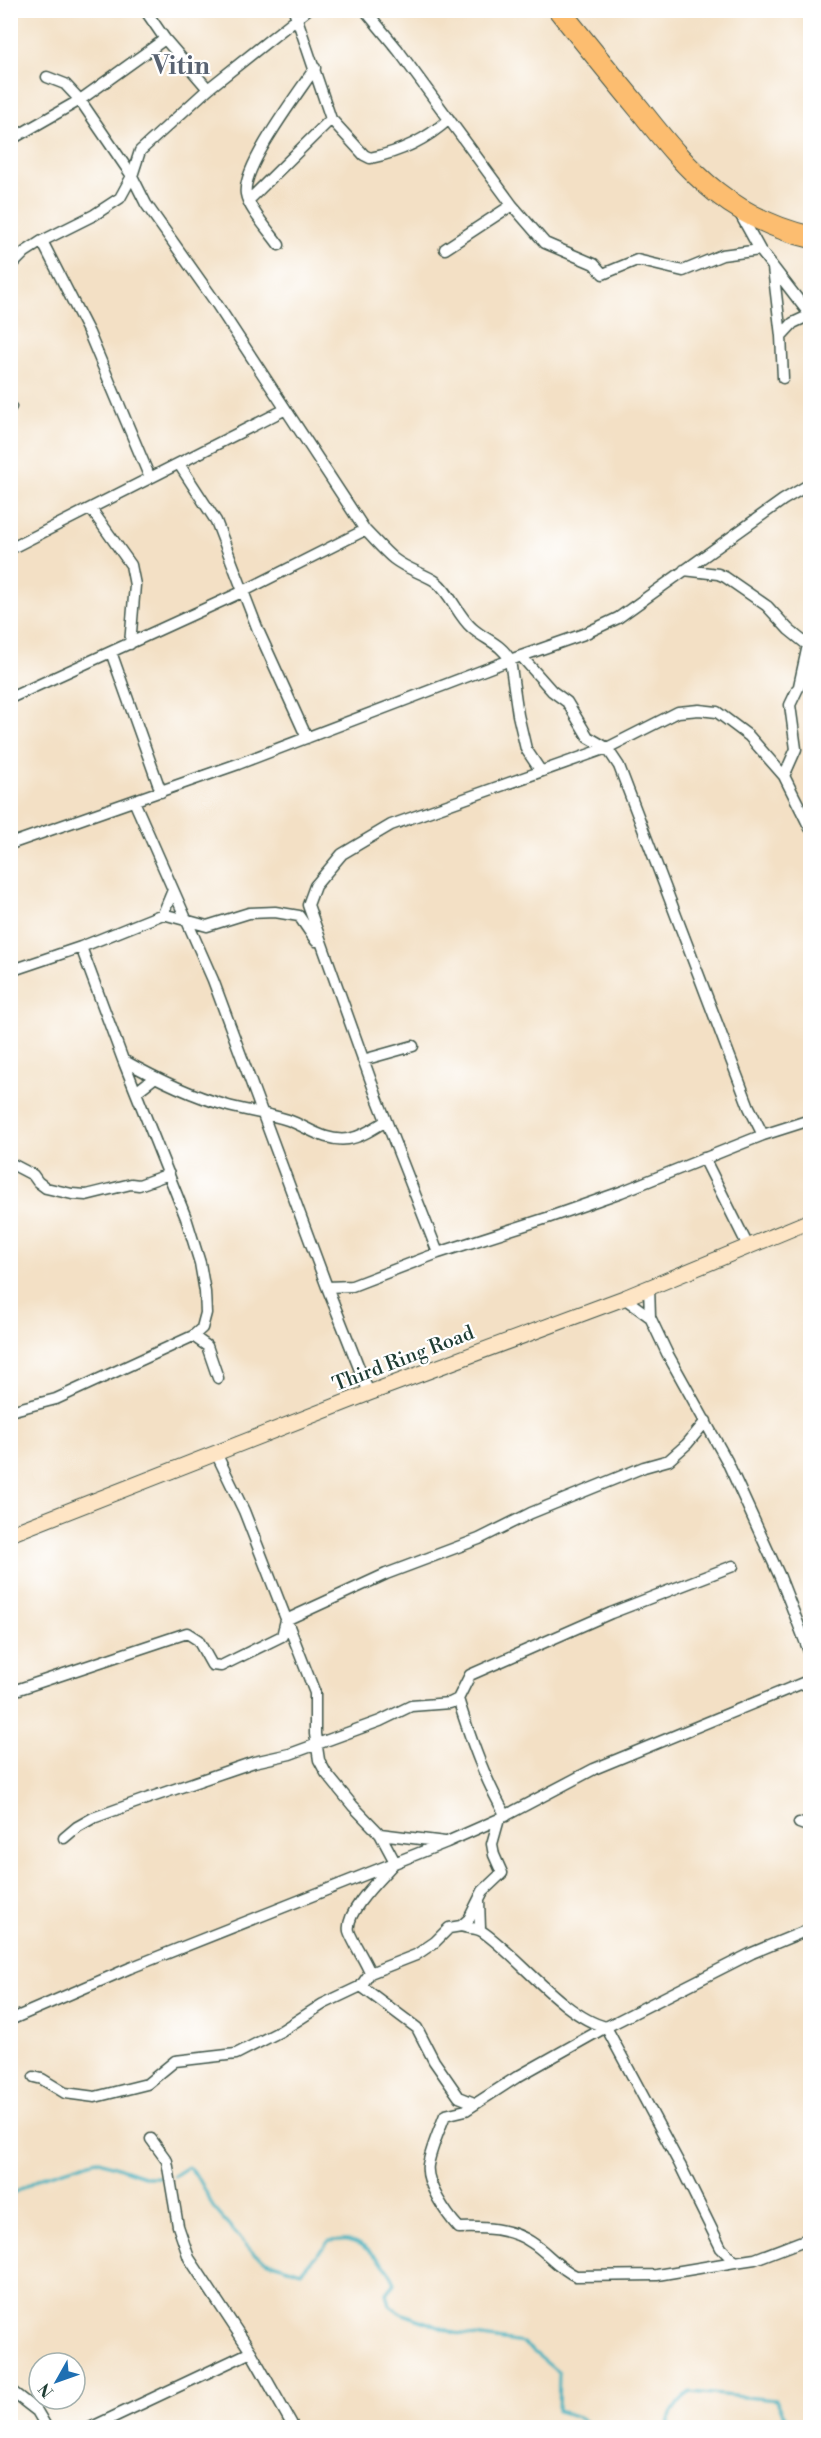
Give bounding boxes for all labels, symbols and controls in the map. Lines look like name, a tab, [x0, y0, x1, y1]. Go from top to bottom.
district label: Vitin	[151, 50, 210, 82]
street label: Third Ring Road	[329, 1321, 478, 1398]
north arrow	[27, 2351, 87, 2411]
text: N	[34, 2378, 58, 2401]

